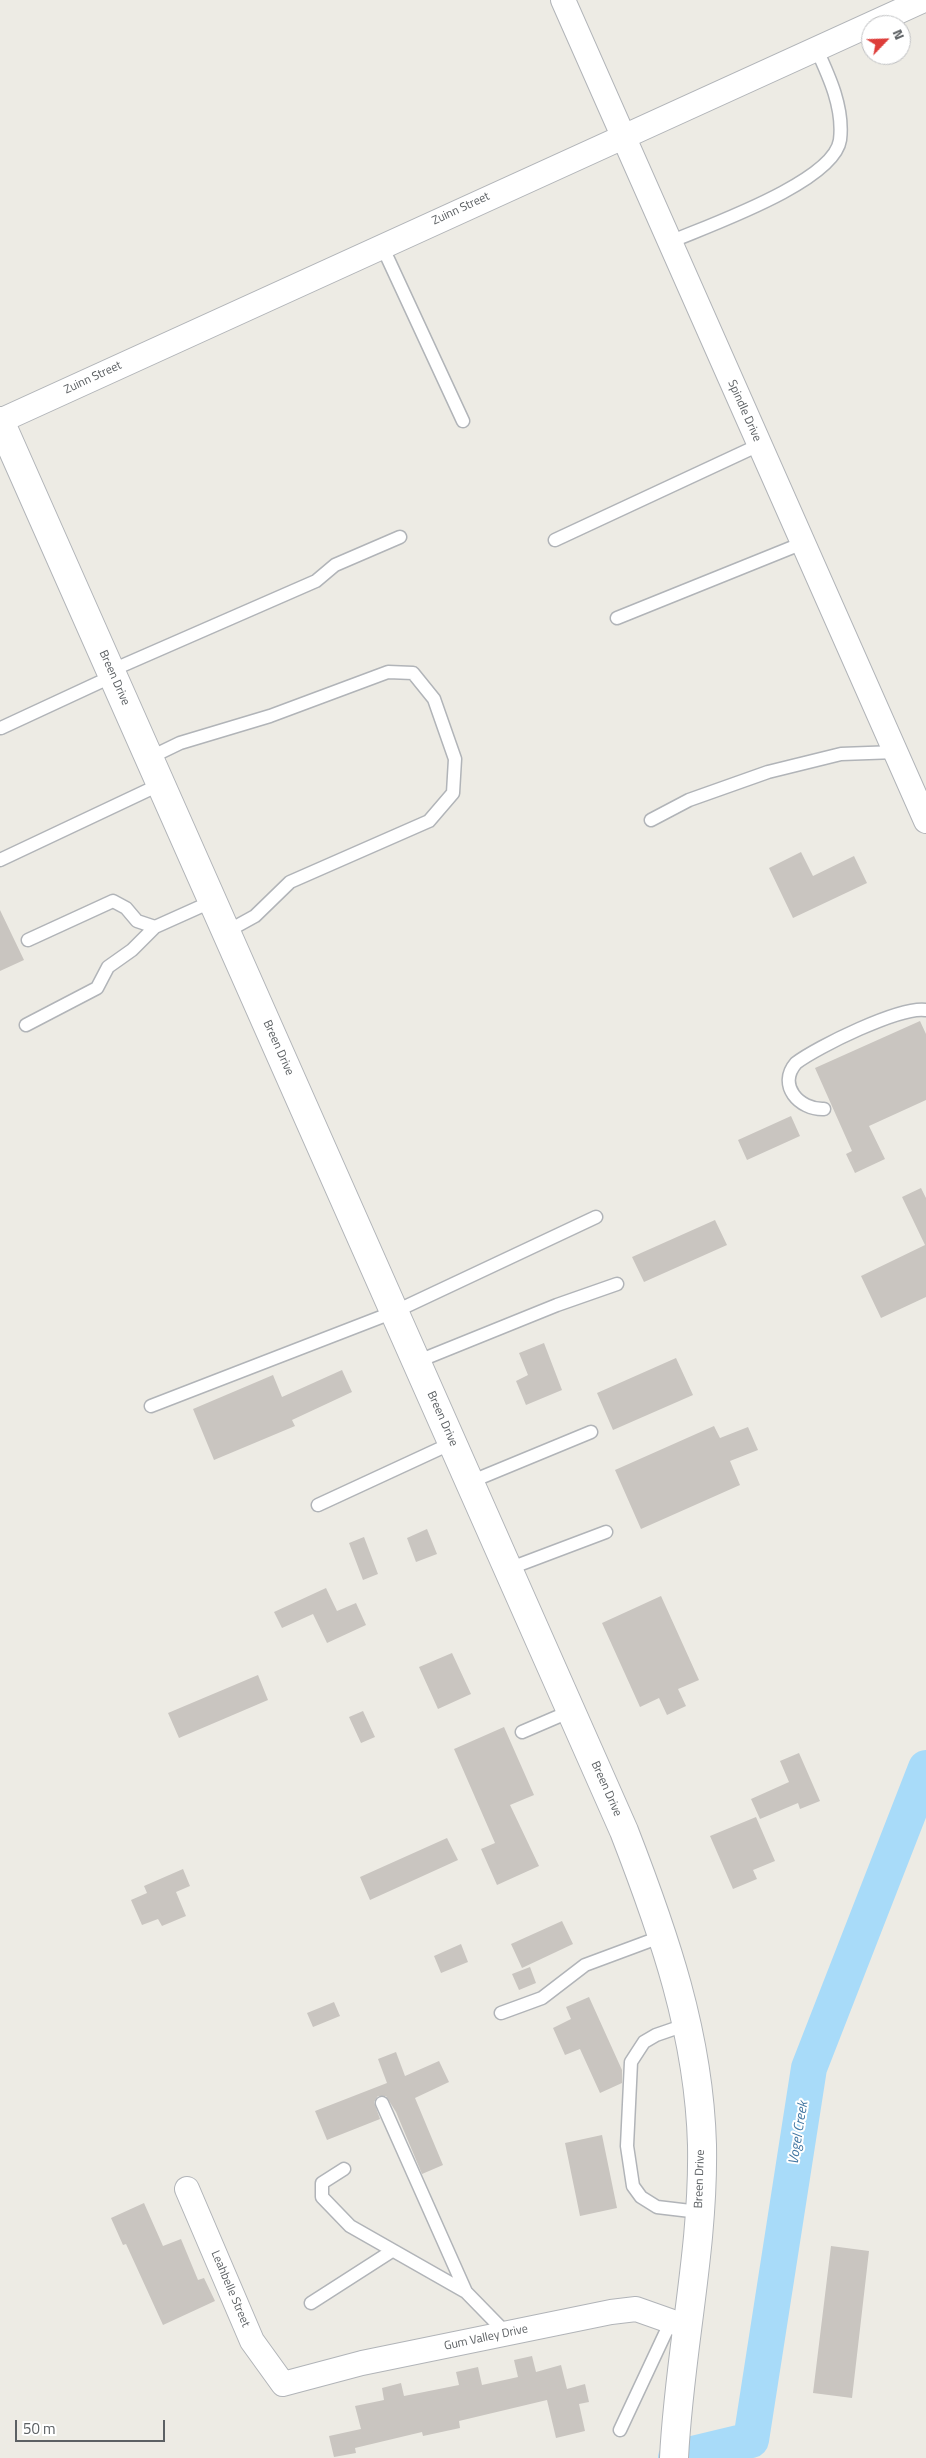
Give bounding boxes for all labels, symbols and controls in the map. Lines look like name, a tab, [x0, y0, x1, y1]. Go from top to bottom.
north arrow	[861, 15, 911, 65]
text: N	[888, 25, 911, 43]
street label: Zuinn Street	[430, 189, 492, 229]
street label: Zuinn Street	[62, 358, 124, 398]
street label: Spindle Drive	[724, 378, 764, 444]
street label: Breen Drive	[95, 648, 133, 708]
street label: Breen Drive	[259, 1018, 297, 1078]
street label: Breen Drive	[423, 1389, 461, 1449]
street label: Breen Drive	[587, 1759, 625, 1819]
water label: Vogel Creek	[786, 2100, 812, 2166]
street label: Breen Drive	[692, 2149, 708, 2209]
street label: Leahbelle Street	[207, 2249, 253, 2329]
street label: Gum Valley Drive	[443, 2322, 529, 2354]
scale bar	[18, 2410, 168, 2442]
text: 50 m	[23, 2417, 56, 2440]

